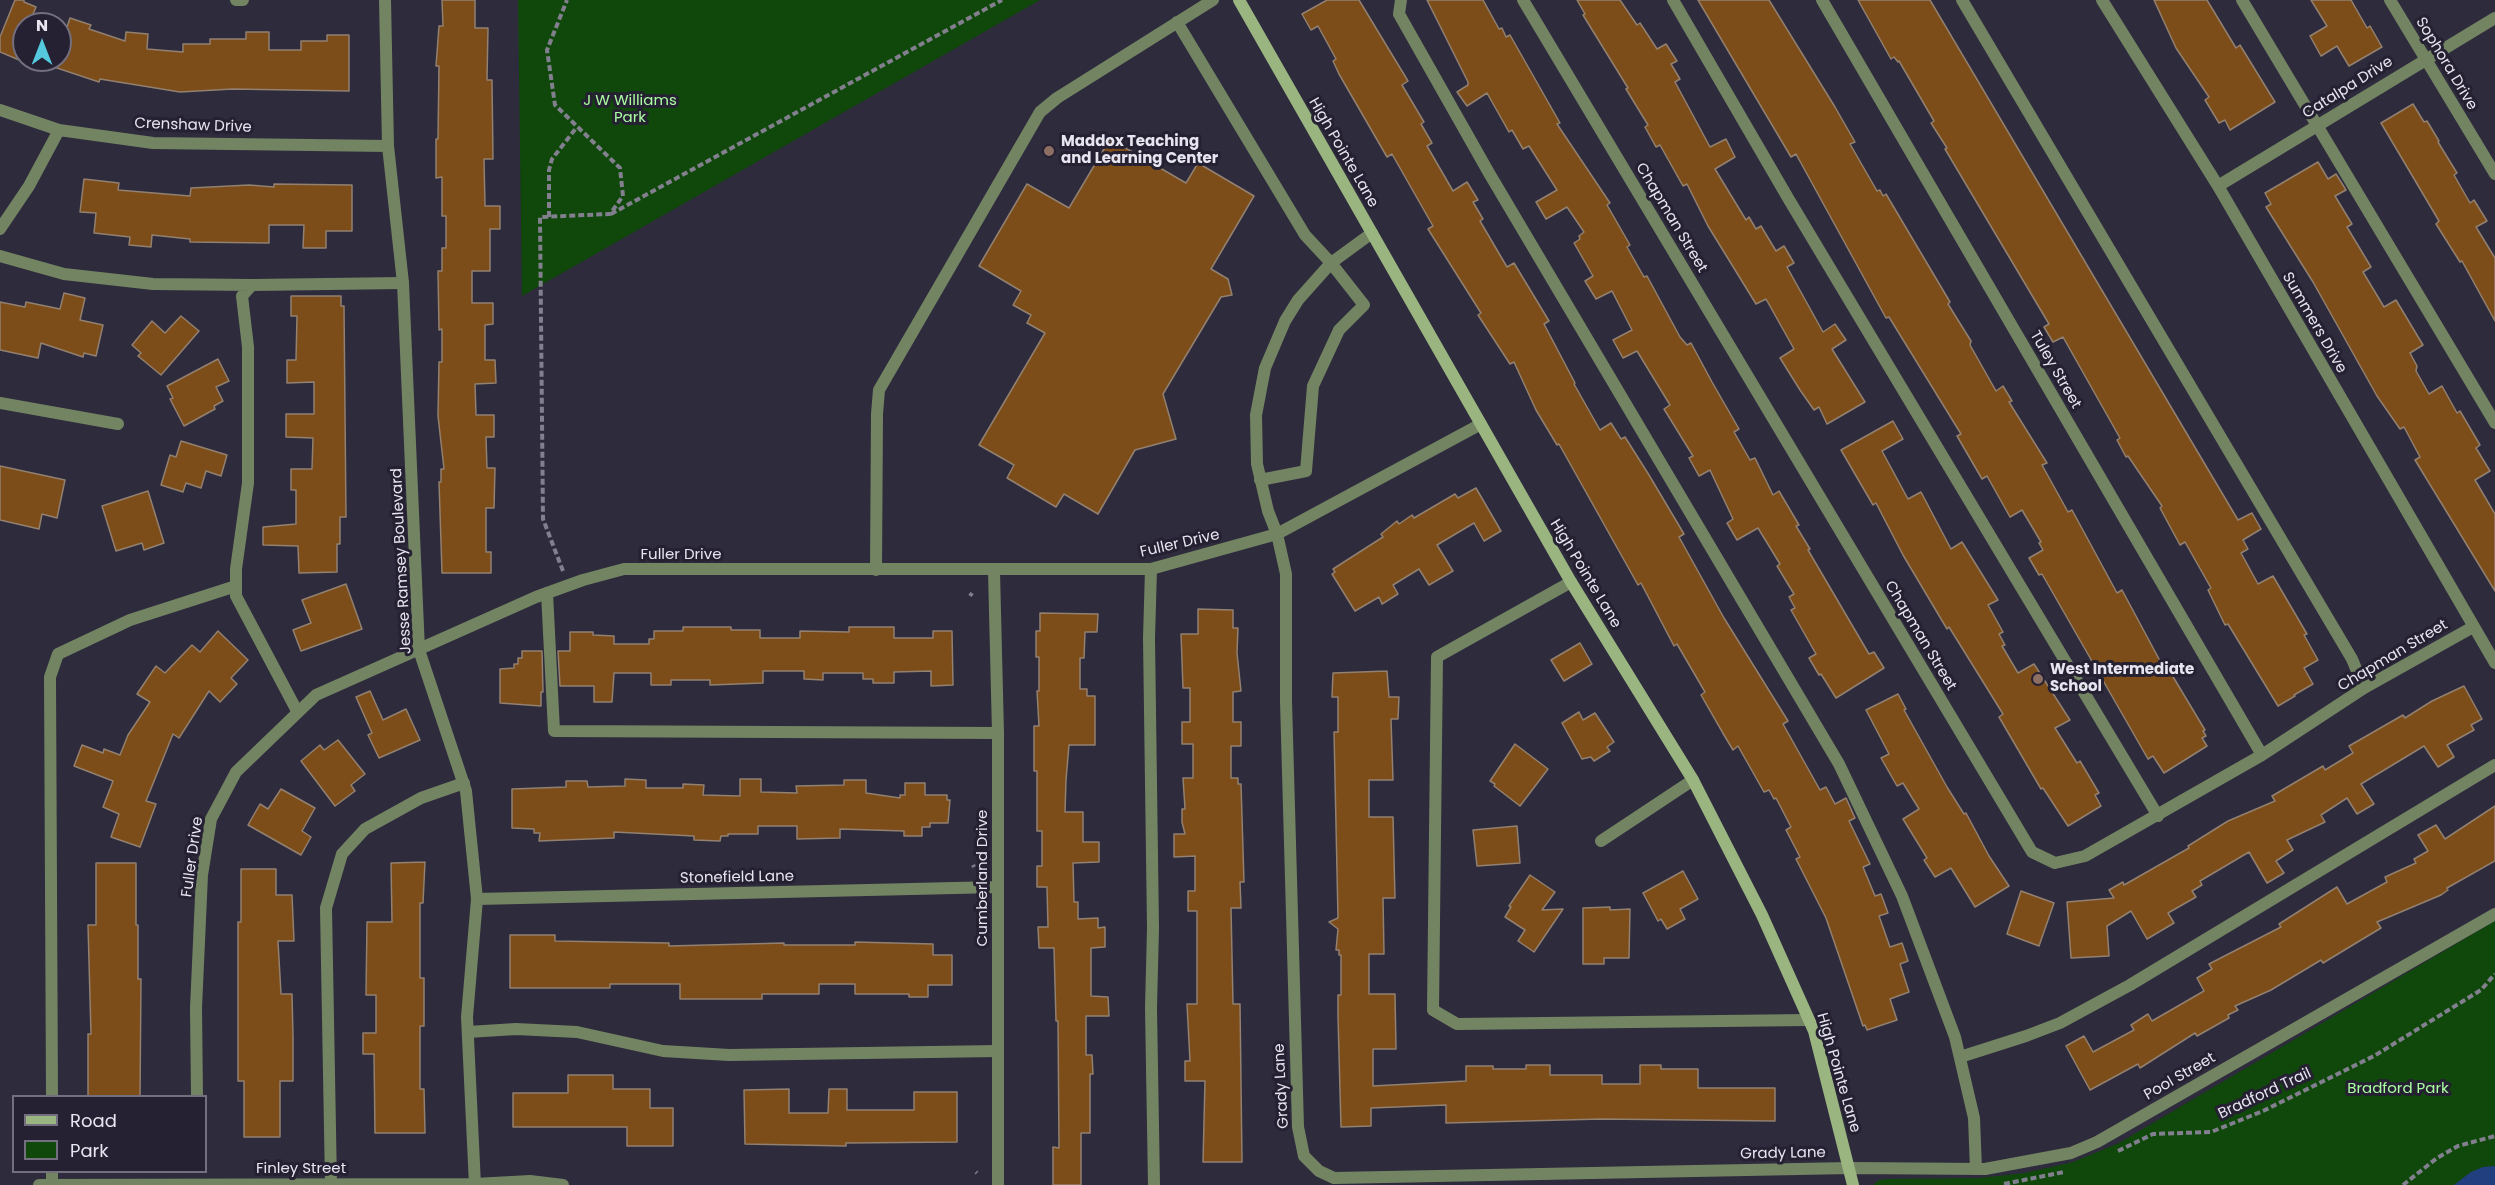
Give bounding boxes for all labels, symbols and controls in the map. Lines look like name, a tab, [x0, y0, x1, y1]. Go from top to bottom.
north arrow	[12, 12, 72, 72]
text: N	[36, 14, 48, 37]
street label: Sophora Drive	[2411, 14, 2481, 114]
street label: Catalpa Drive	[2300, 53, 2396, 123]
park label: J W Williams Park	[583, 92, 677, 127]
street label: High Pointe Lane	[1304, 95, 1382, 211]
street label: Crenshaw Drive	[134, 115, 252, 137]
place label: Maddox Teaching and Learning Center	[1061, 133, 1218, 168]
marker: Maddox Teaching and Learning Center	[1042, 144, 1056, 158]
street label: Chapman Street	[1631, 160, 1711, 276]
street label: Summers Drive	[2278, 269, 2350, 377]
street label: Tuley Street	[2025, 328, 2085, 412]
street label: Jesse Ramsey Boulevard	[388, 468, 416, 654]
street label: High Pointe Lane	[1545, 516, 1625, 632]
street label: Fuller Drive	[1138, 526, 1222, 562]
street label: Fuller Drive	[640, 546, 722, 564]
street label: Chapman Street	[1880, 578, 1960, 694]
street label: Chapman Street	[2335, 616, 2451, 696]
place label: West Intermediate School	[2050, 661, 2194, 696]
marker: West Intermediate School	[2031, 672, 2045, 686]
street label: Cumberland Drive	[974, 810, 992, 946]
street label: Fuller Drive	[178, 816, 208, 898]
street label: Stonefield Lane	[680, 868, 794, 888]
street label: High Pointe Lane	[1812, 1011, 1864, 1135]
street label: Grady Lane	[1271, 1043, 1293, 1129]
street label: Pool Street	[2141, 1049, 2219, 1105]
street label: Bradford Trail	[2216, 1065, 2314, 1123]
park label: Bradford Park	[2347, 1080, 2449, 1098]
legend	[12, 1095, 207, 1173]
text: Road	[70, 1108, 117, 1133]
text: Park	[70, 1138, 109, 1163]
street label: Grady Lane	[1740, 1144, 1826, 1164]
street label: Finley Street	[256, 1160, 346, 1178]

